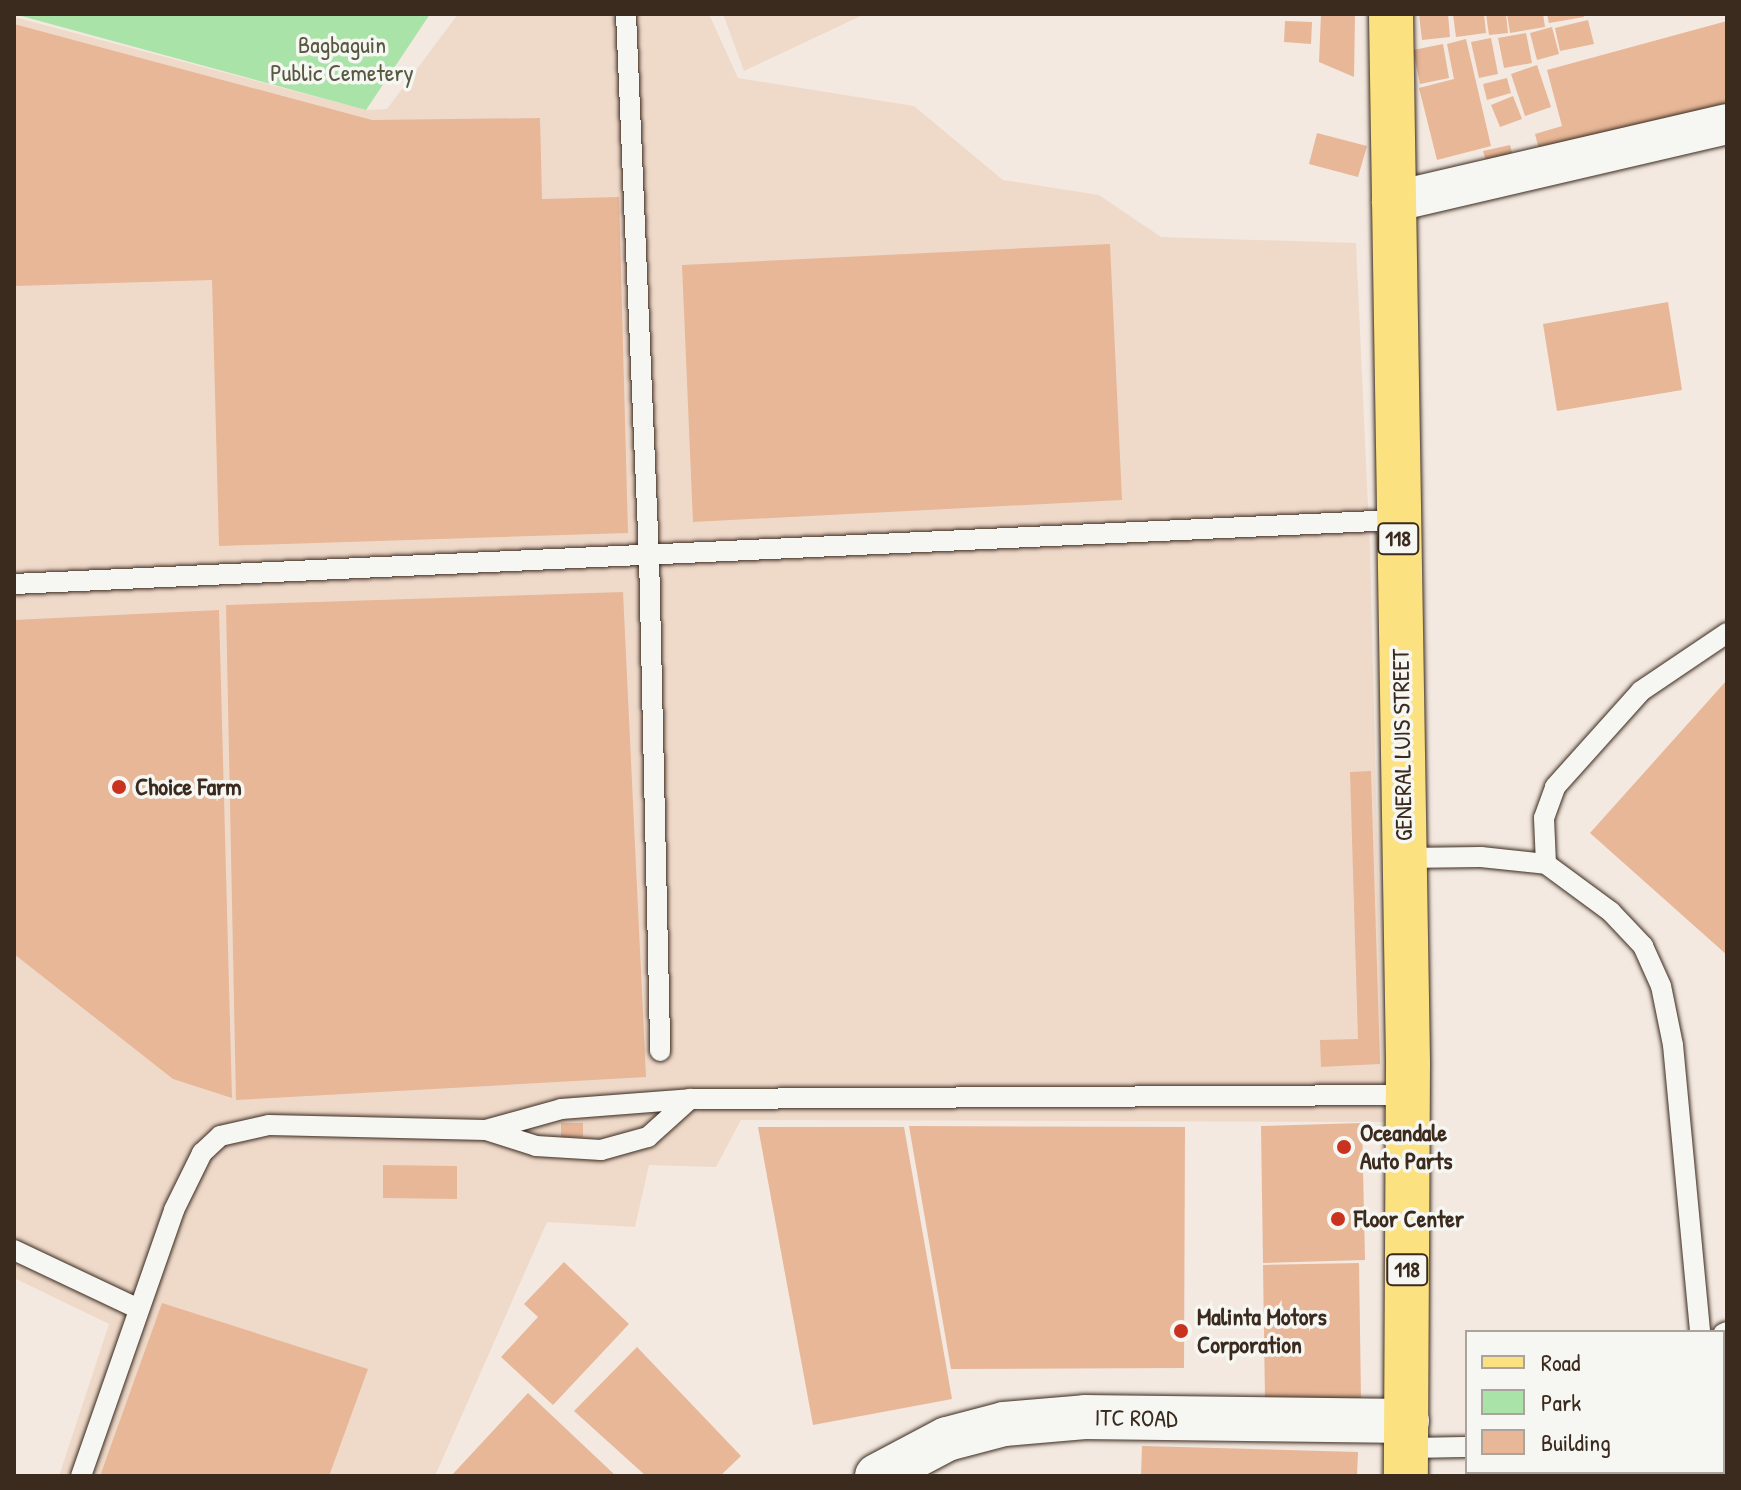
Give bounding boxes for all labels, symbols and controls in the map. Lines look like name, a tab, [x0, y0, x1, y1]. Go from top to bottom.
park label: Bagbaguin Public Cemetery	[270, 31, 414, 87]
road number: 118	[1376, 521, 1420, 557]
street label: GENERAL LUIS STREET	[1386, 649, 1418, 841]
place label: Choice Farm	[135, 773, 242, 801]
marker: Choice Farm	[110, 778, 128, 796]
place label: Oceandale Auto Parts	[1360, 1119, 1452, 1175]
marker: Oceandale Auto Parts	[1335, 1138, 1353, 1156]
place label: Floor Center	[1354, 1205, 1464, 1233]
marker: Floor Center	[1329, 1210, 1347, 1228]
road number: 118	[1385, 1252, 1429, 1288]
place label: Malinta Motors Corporation	[1197, 1303, 1327, 1359]
marker: Malinta Motors Corporation	[1172, 1322, 1190, 1340]
legend	[1465, 1330, 1725, 1474]
text: Road	[1541, 1346, 1580, 1378]
text: Park	[1541, 1386, 1581, 1418]
street label: ITC ROAD	[1094, 1403, 1178, 1433]
text: Building	[1541, 1426, 1611, 1458]

